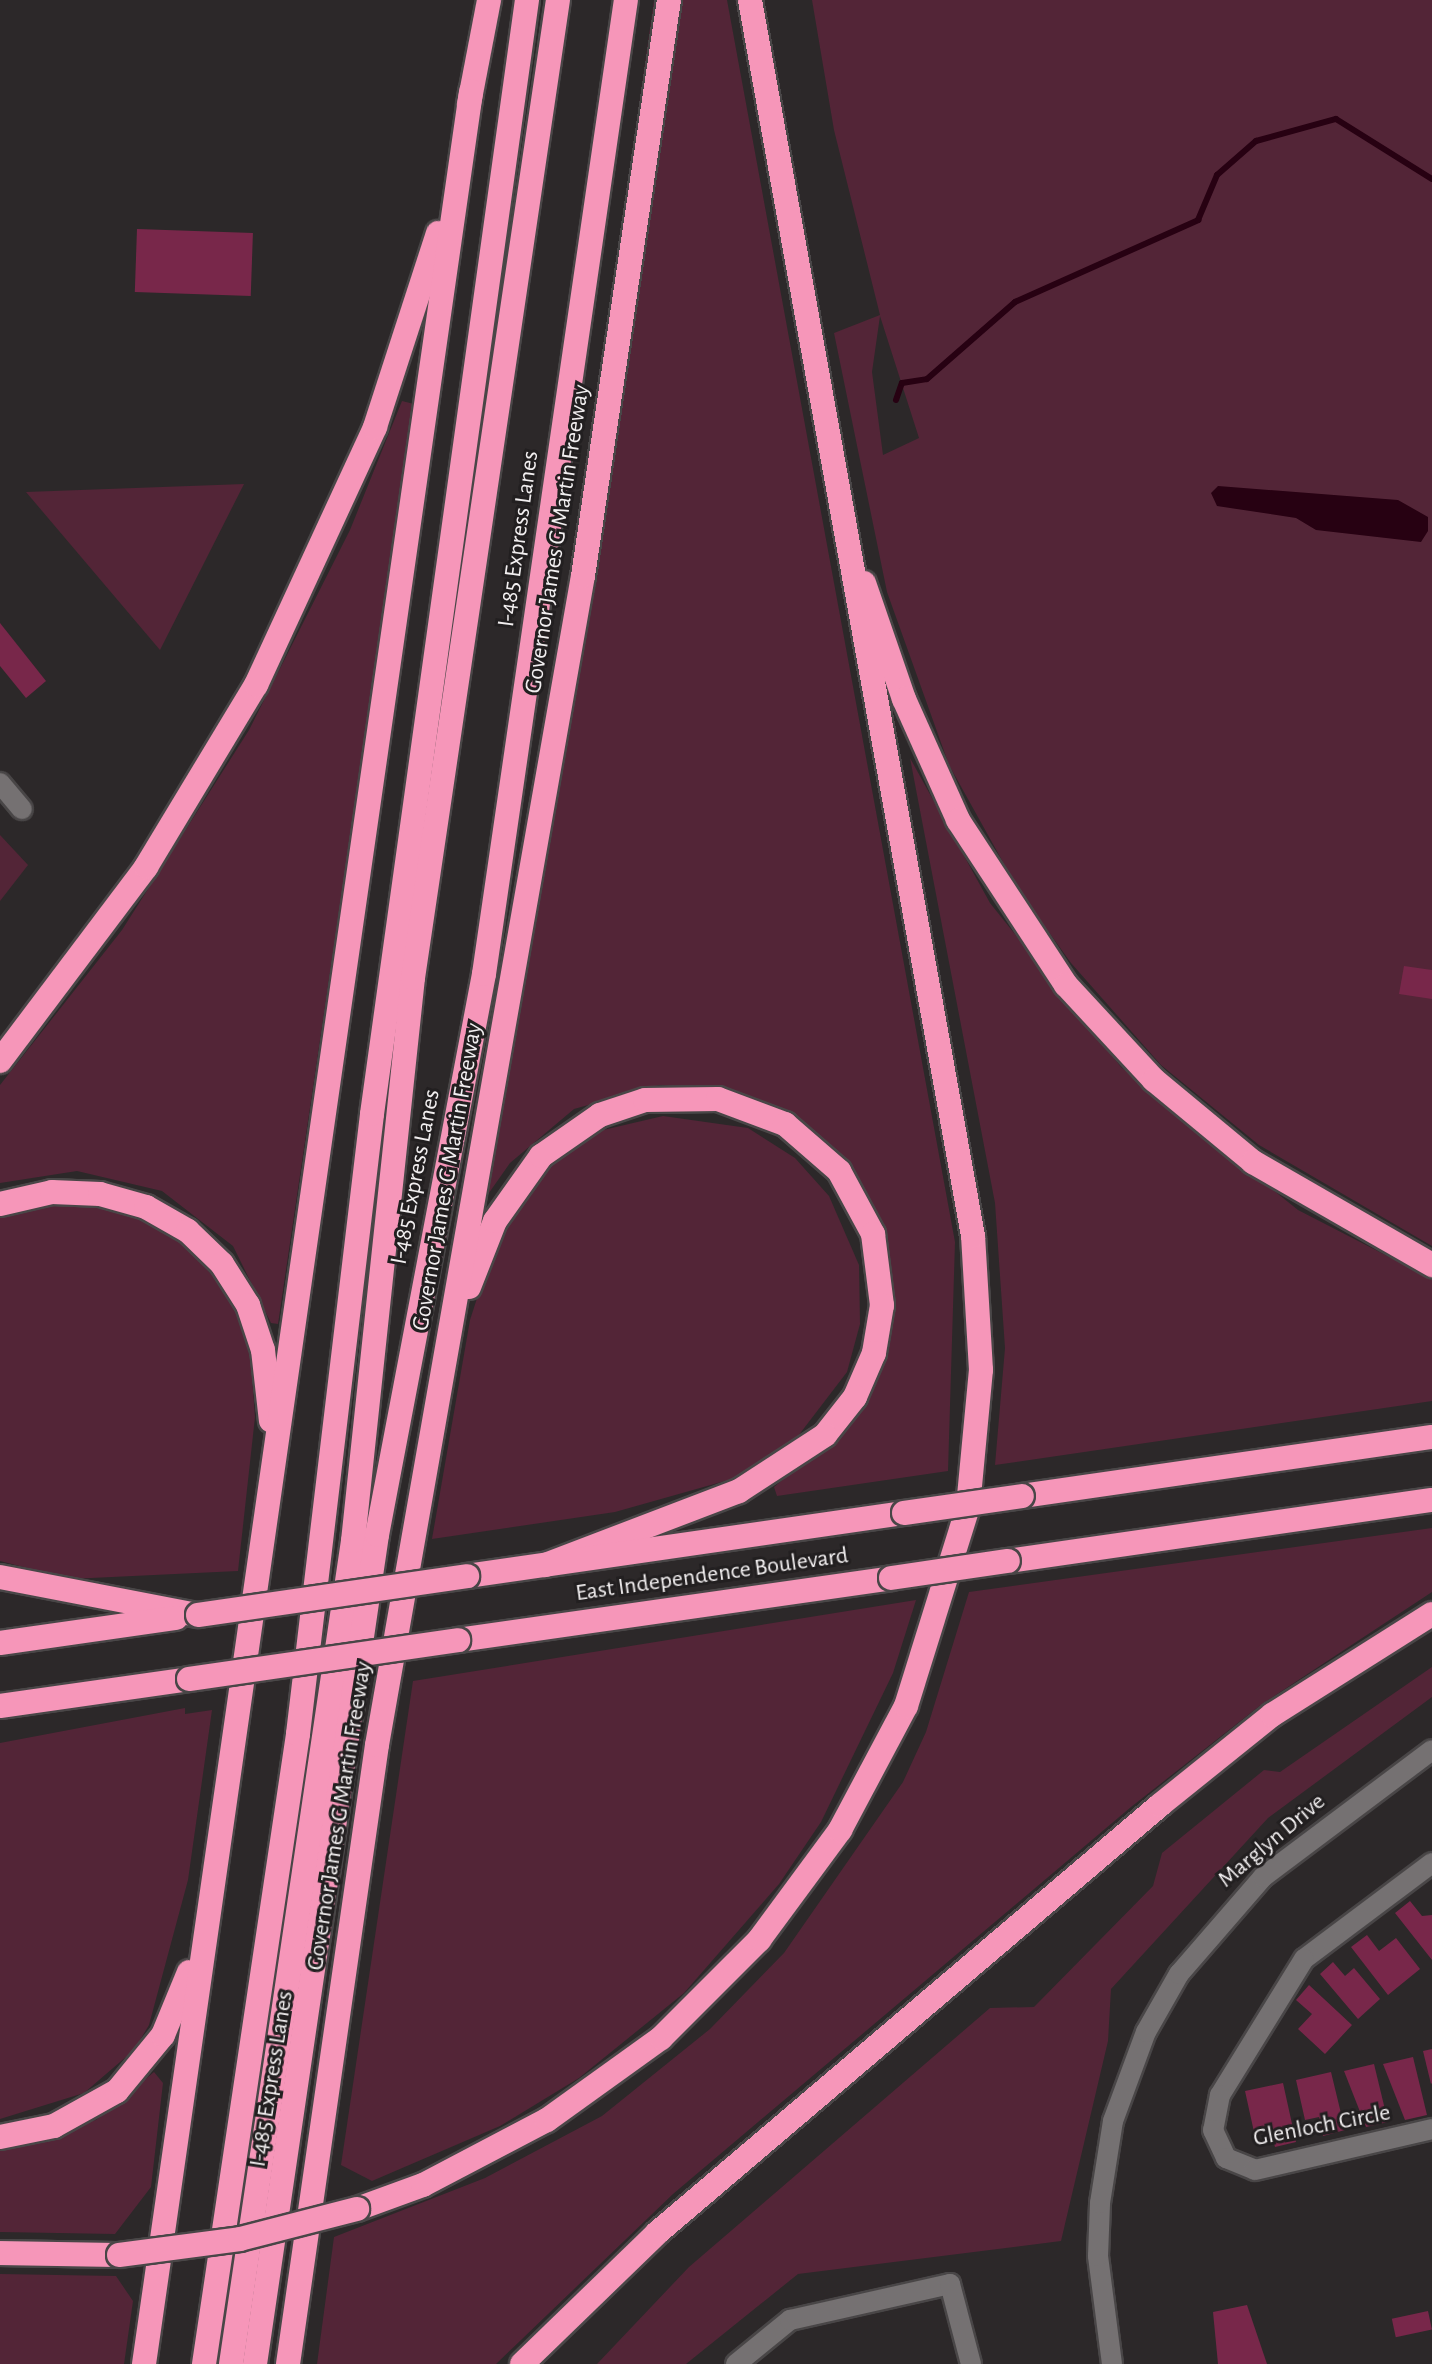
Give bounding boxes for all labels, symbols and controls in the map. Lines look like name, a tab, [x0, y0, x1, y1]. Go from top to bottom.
street label: Governor James G Martin Freeway	[519, 383, 597, 695]
street label: I-485 Express Lanes	[492, 449, 546, 629]
street label: Governor James G Martin Freeway	[407, 1021, 489, 1333]
street label: I-485 Express Lanes	[385, 1087, 447, 1267]
street label: East Independence Boulevard	[574, 1542, 850, 1608]
street label: Governor James G Martin Freeway	[301, 1660, 379, 1972]
street label: Marglyn Drive	[1212, 1788, 1332, 1894]
street label: I-485 Express Lanes	[244, 1989, 300, 2169]
street label: Glenloch Circle	[1251, 2099, 1393, 2153]

